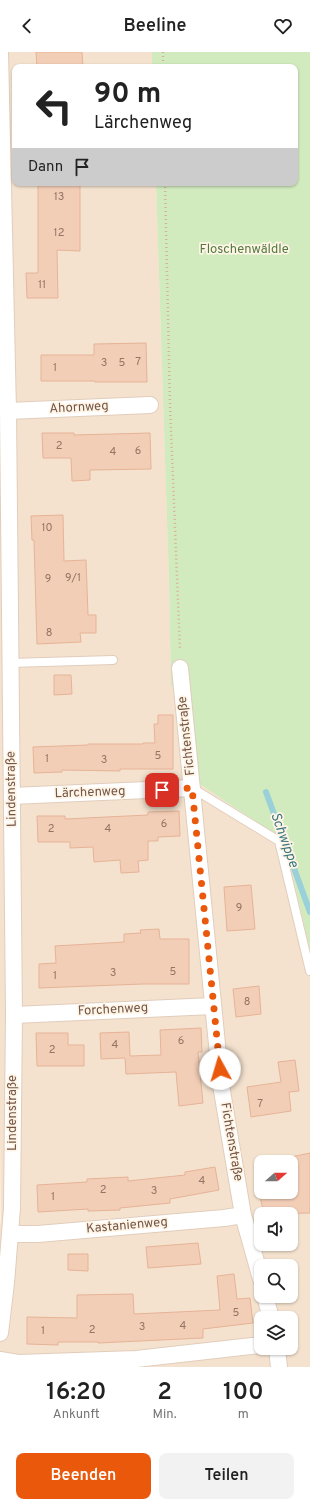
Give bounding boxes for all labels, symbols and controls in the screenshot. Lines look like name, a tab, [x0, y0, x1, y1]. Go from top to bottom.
icon: back	[16, 15, 38, 37]
text: Beeline	[123, 15, 187, 38]
icon: heart	[272, 15, 294, 37]
text: 90 m	[94, 77, 161, 113]
icon: left	[28, 80, 80, 132]
text: Lärchenweg	[94, 112, 192, 135]
icon: arrive	[71, 156, 93, 178]
text: Dann	[28, 158, 63, 177]
house number: 13	[54, 190, 64, 204]
house number: 12	[54, 226, 64, 240]
park label: Floschenwäldle	[199, 242, 289, 258]
house number: 11	[38, 278, 46, 292]
house number: 7	[135, 355, 141, 369]
house number: 3	[101, 356, 107, 370]
house number: 5	[119, 356, 126, 370]
house number: 1	[53, 361, 57, 375]
street label: Ahornweg	[49, 398, 109, 418]
house number: 2	[56, 439, 62, 453]
house number: 6	[135, 444, 141, 458]
house number: 4	[110, 445, 117, 459]
house number: 10	[41, 521, 53, 535]
house number: 9/1	[65, 571, 81, 585]
house number: 9	[45, 572, 51, 586]
house number: 8	[46, 626, 52, 640]
street label: Fichtenstraße	[175, 696, 199, 776]
house number: 5	[155, 749, 162, 763]
street label: Lindenstraße	[3, 751, 21, 827]
house number: 1	[45, 752, 49, 766]
house number: 3	[101, 753, 107, 767]
pin	[145, 773, 179, 807]
icon: arrive	[151, 779, 173, 801]
street label: Lärchenweg	[54, 784, 126, 802]
water label: Schwippe	[266, 810, 302, 871]
house number: 6	[161, 817, 167, 831]
house number: 2	[48, 822, 54, 836]
house number: 4	[105, 822, 112, 836]
house number: 9	[236, 901, 242, 915]
house number: 5	[170, 965, 177, 979]
house number: 3	[110, 966, 116, 980]
house number: 1	[53, 969, 57, 983]
house number: 8	[244, 995, 250, 1009]
street label: Forchenweg	[78, 1000, 148, 1020]
house number: 6	[178, 1034, 184, 1048]
house number: 4	[112, 1038, 119, 1052]
house number: 2	[49, 1043, 55, 1057]
position arrow	[199, 1048, 241, 1090]
street label: Lindenstraße	[5, 1075, 21, 1151]
house number: 7	[257, 1097, 263, 1111]
street label: Fichtenstraße	[216, 1101, 246, 1183]
north arrow	[254, 1155, 298, 1199]
map controls	[254, 1155, 298, 1355]
house number: 4	[199, 1174, 206, 1188]
house number: 2	[100, 1183, 106, 1197]
house number: 3	[151, 1184, 157, 1198]
house number: 1	[51, 1190, 55, 1204]
button: sound	[254, 1207, 298, 1251]
street label: Kastanienweg	[86, 1214, 168, 1238]
button: search	[254, 1259, 298, 1303]
house number: 5	[233, 1306, 240, 1320]
button: layers	[254, 1311, 298, 1355]
house number: 4	[180, 1319, 187, 1333]
house number: 3	[139, 1320, 145, 1334]
house number: 2	[89, 1323, 95, 1337]
house number: 1	[41, 1324, 45, 1338]
text: 16:20	[46, 1378, 106, 1408]
text: 2	[157, 1378, 172, 1408]
text: 100	[223, 1378, 264, 1408]
text: Ankunft	[53, 1407, 100, 1423]
text: Min.	[153, 1407, 177, 1423]
text: m	[238, 1407, 249, 1423]
button: Beenden	[16, 1453, 151, 1499]
button: Teilen	[159, 1453, 294, 1499]

